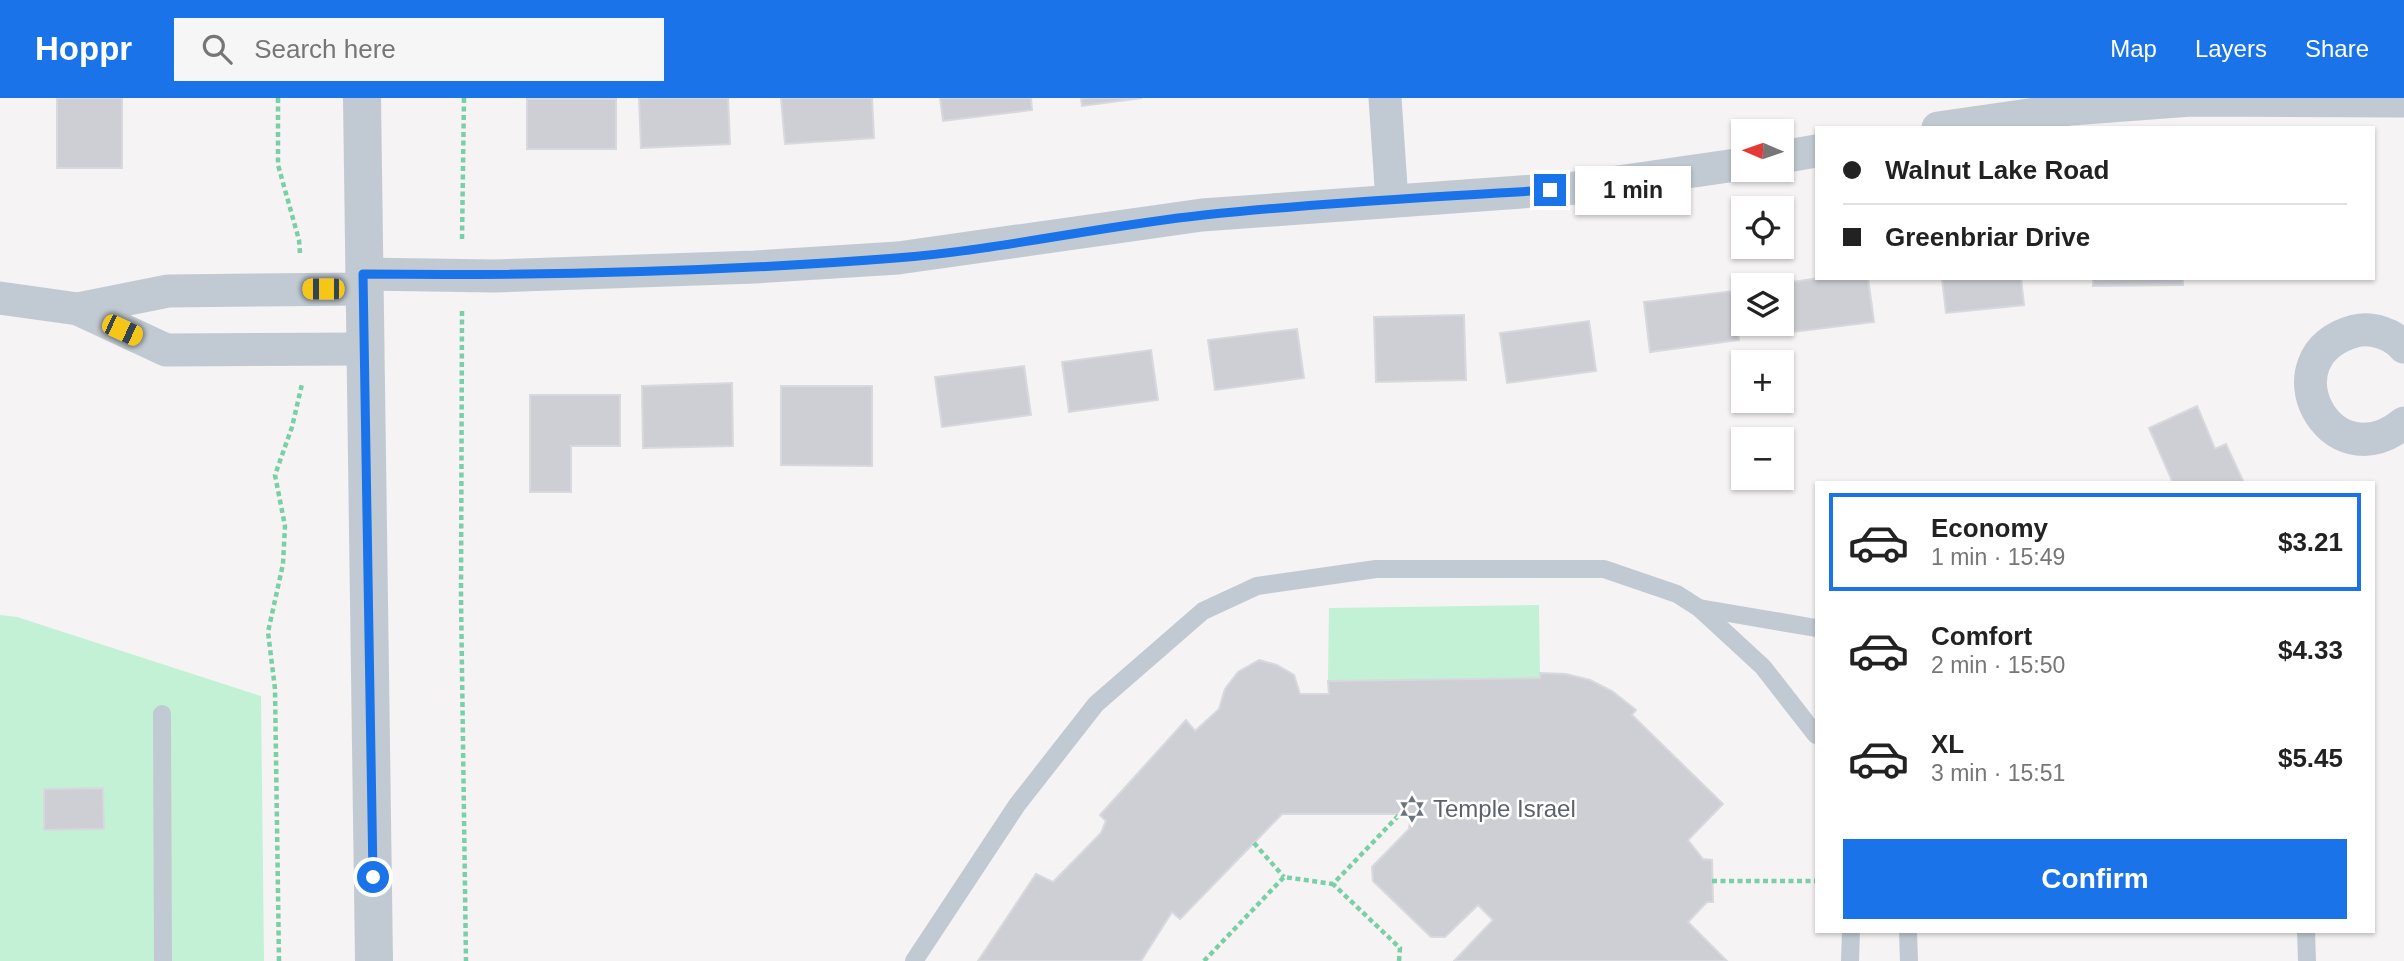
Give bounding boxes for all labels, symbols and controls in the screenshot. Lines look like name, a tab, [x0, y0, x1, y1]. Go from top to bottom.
search box	[174, 18, 664, 81]
text: Hoppr	[35, 30, 132, 67]
icon: search	[198, 30, 236, 68]
text: Search here	[254, 34, 396, 64]
text: Map	[2110, 35, 2157, 62]
text: Layers	[2195, 35, 2267, 62]
text: Share	[2305, 35, 2369, 62]
north arrow	[1731, 119, 1794, 182]
map controls	[1731, 119, 1794, 490]
text: Walnut Lake Road	[1885, 155, 2109, 185]
callout: 1 min	[1574, 166, 1690, 214]
route end	[1534, 174, 1566, 206]
text: 1 min	[1603, 177, 1663, 203]
button: locate	[1731, 196, 1794, 259]
text: Greenbriar Drive	[1885, 222, 2090, 252]
button: layers	[1731, 273, 1794, 336]
car	[303, 279, 345, 300]
car	[99, 312, 146, 348]
button: +	[1731, 350, 1794, 413]
button: −	[1731, 427, 1794, 490]
icon: car	[1847, 511, 1910, 574]
text: Economy	[1931, 513, 2048, 543]
text: $3.21	[2278, 527, 2343, 557]
text: 1 min · 15:49	[1931, 544, 2065, 570]
icon: car	[1847, 619, 1910, 682]
text: Comfort	[1931, 621, 2032, 651]
text: $4.33	[2278, 635, 2343, 665]
text: 2 min · 15:50	[1931, 652, 2065, 678]
icon: car	[1847, 727, 1910, 790]
text: XL	[1931, 729, 1964, 759]
text: $5.45	[2278, 743, 2343, 773]
text: 3 min · 15:51	[1931, 760, 2065, 786]
synagogue icon: Temple Israel	[1397, 794, 1427, 824]
place label: Temple Israel	[1433, 795, 1576, 822]
button: Confirm	[1843, 839, 2347, 919]
route start	[357, 861, 389, 893]

